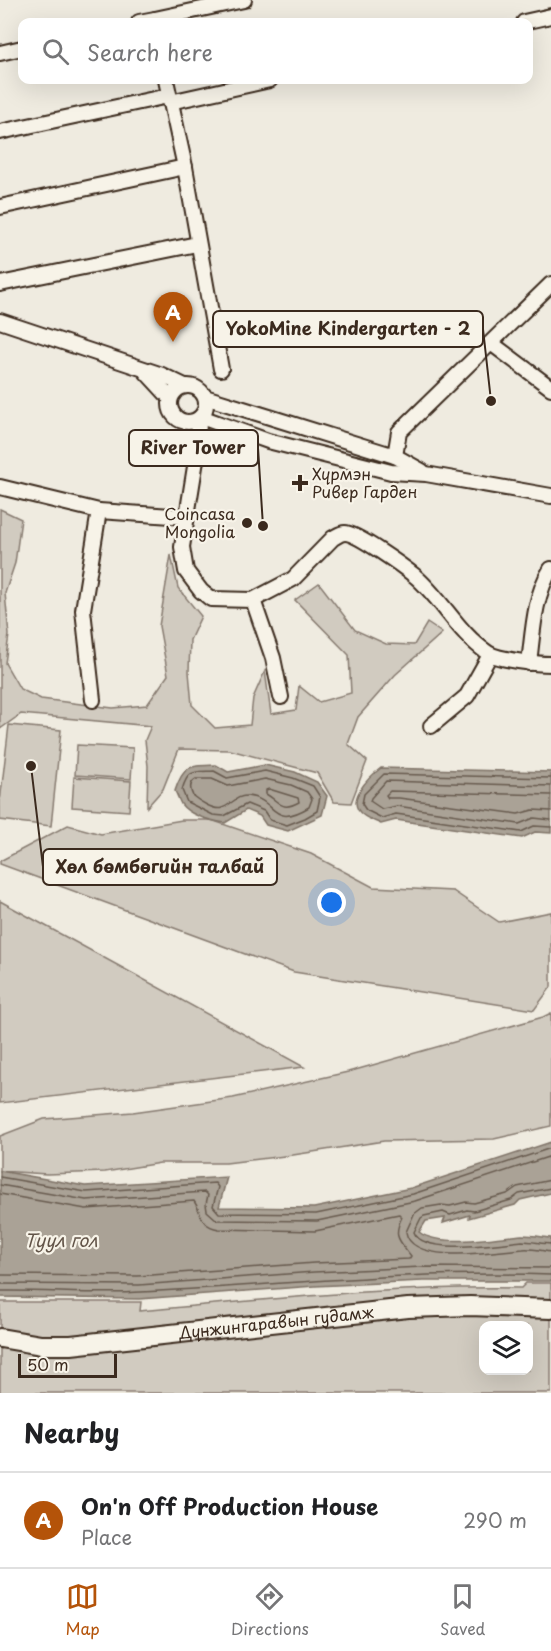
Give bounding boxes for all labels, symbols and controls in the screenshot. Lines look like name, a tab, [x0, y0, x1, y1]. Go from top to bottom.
search box	[18, 18, 533, 84]
icon: search	[39, 35, 72, 68]
text: Search here	[87, 35, 213, 68]
pin: A	[154, 292, 192, 342]
callout: YokoMine Kindergarten - 2	[213, 311, 483, 347]
text: YokoMine Kindergarten - 2	[226, 314, 471, 341]
callout: River Tower	[129, 430, 258, 466]
text: River Tower	[141, 433, 246, 460]
place label: Хүрмэн Ривер Гарден	[312, 461, 418, 503]
marker: Хүрмэн Ривер Гарден	[293, 476, 307, 490]
place label: Coincasa Mongolia	[164, 501, 235, 543]
marker: Coincasa Mongolia	[240, 516, 254, 530]
callout: Хөл бөмбөгийн талбай	[43, 849, 277, 885]
text: Хөл бөмбөгийн талбай	[56, 852, 264, 879]
your location	[317, 888, 346, 917]
water label: Туул гол	[24, 1226, 98, 1253]
street label: Дүнжингаравын гудамж	[177, 1299, 375, 1344]
map controls	[479, 1321, 533, 1375]
button: layers	[479, 1321, 533, 1375]
scale bar	[18, 1351, 117, 1378]
text: 50 m	[27, 1352, 68, 1376]
text: Nearby	[24, 1413, 119, 1452]
text: On'n Off Production House	[81, 1489, 378, 1522]
text: A	[36, 1505, 51, 1535]
text: 290 m	[463, 1505, 527, 1535]
text: Place	[81, 1522, 132, 1552]
tab: Map	[66, 1580, 100, 1640]
tab: Directions	[231, 1580, 309, 1640]
tab: Saved	[440, 1580, 485, 1640]

